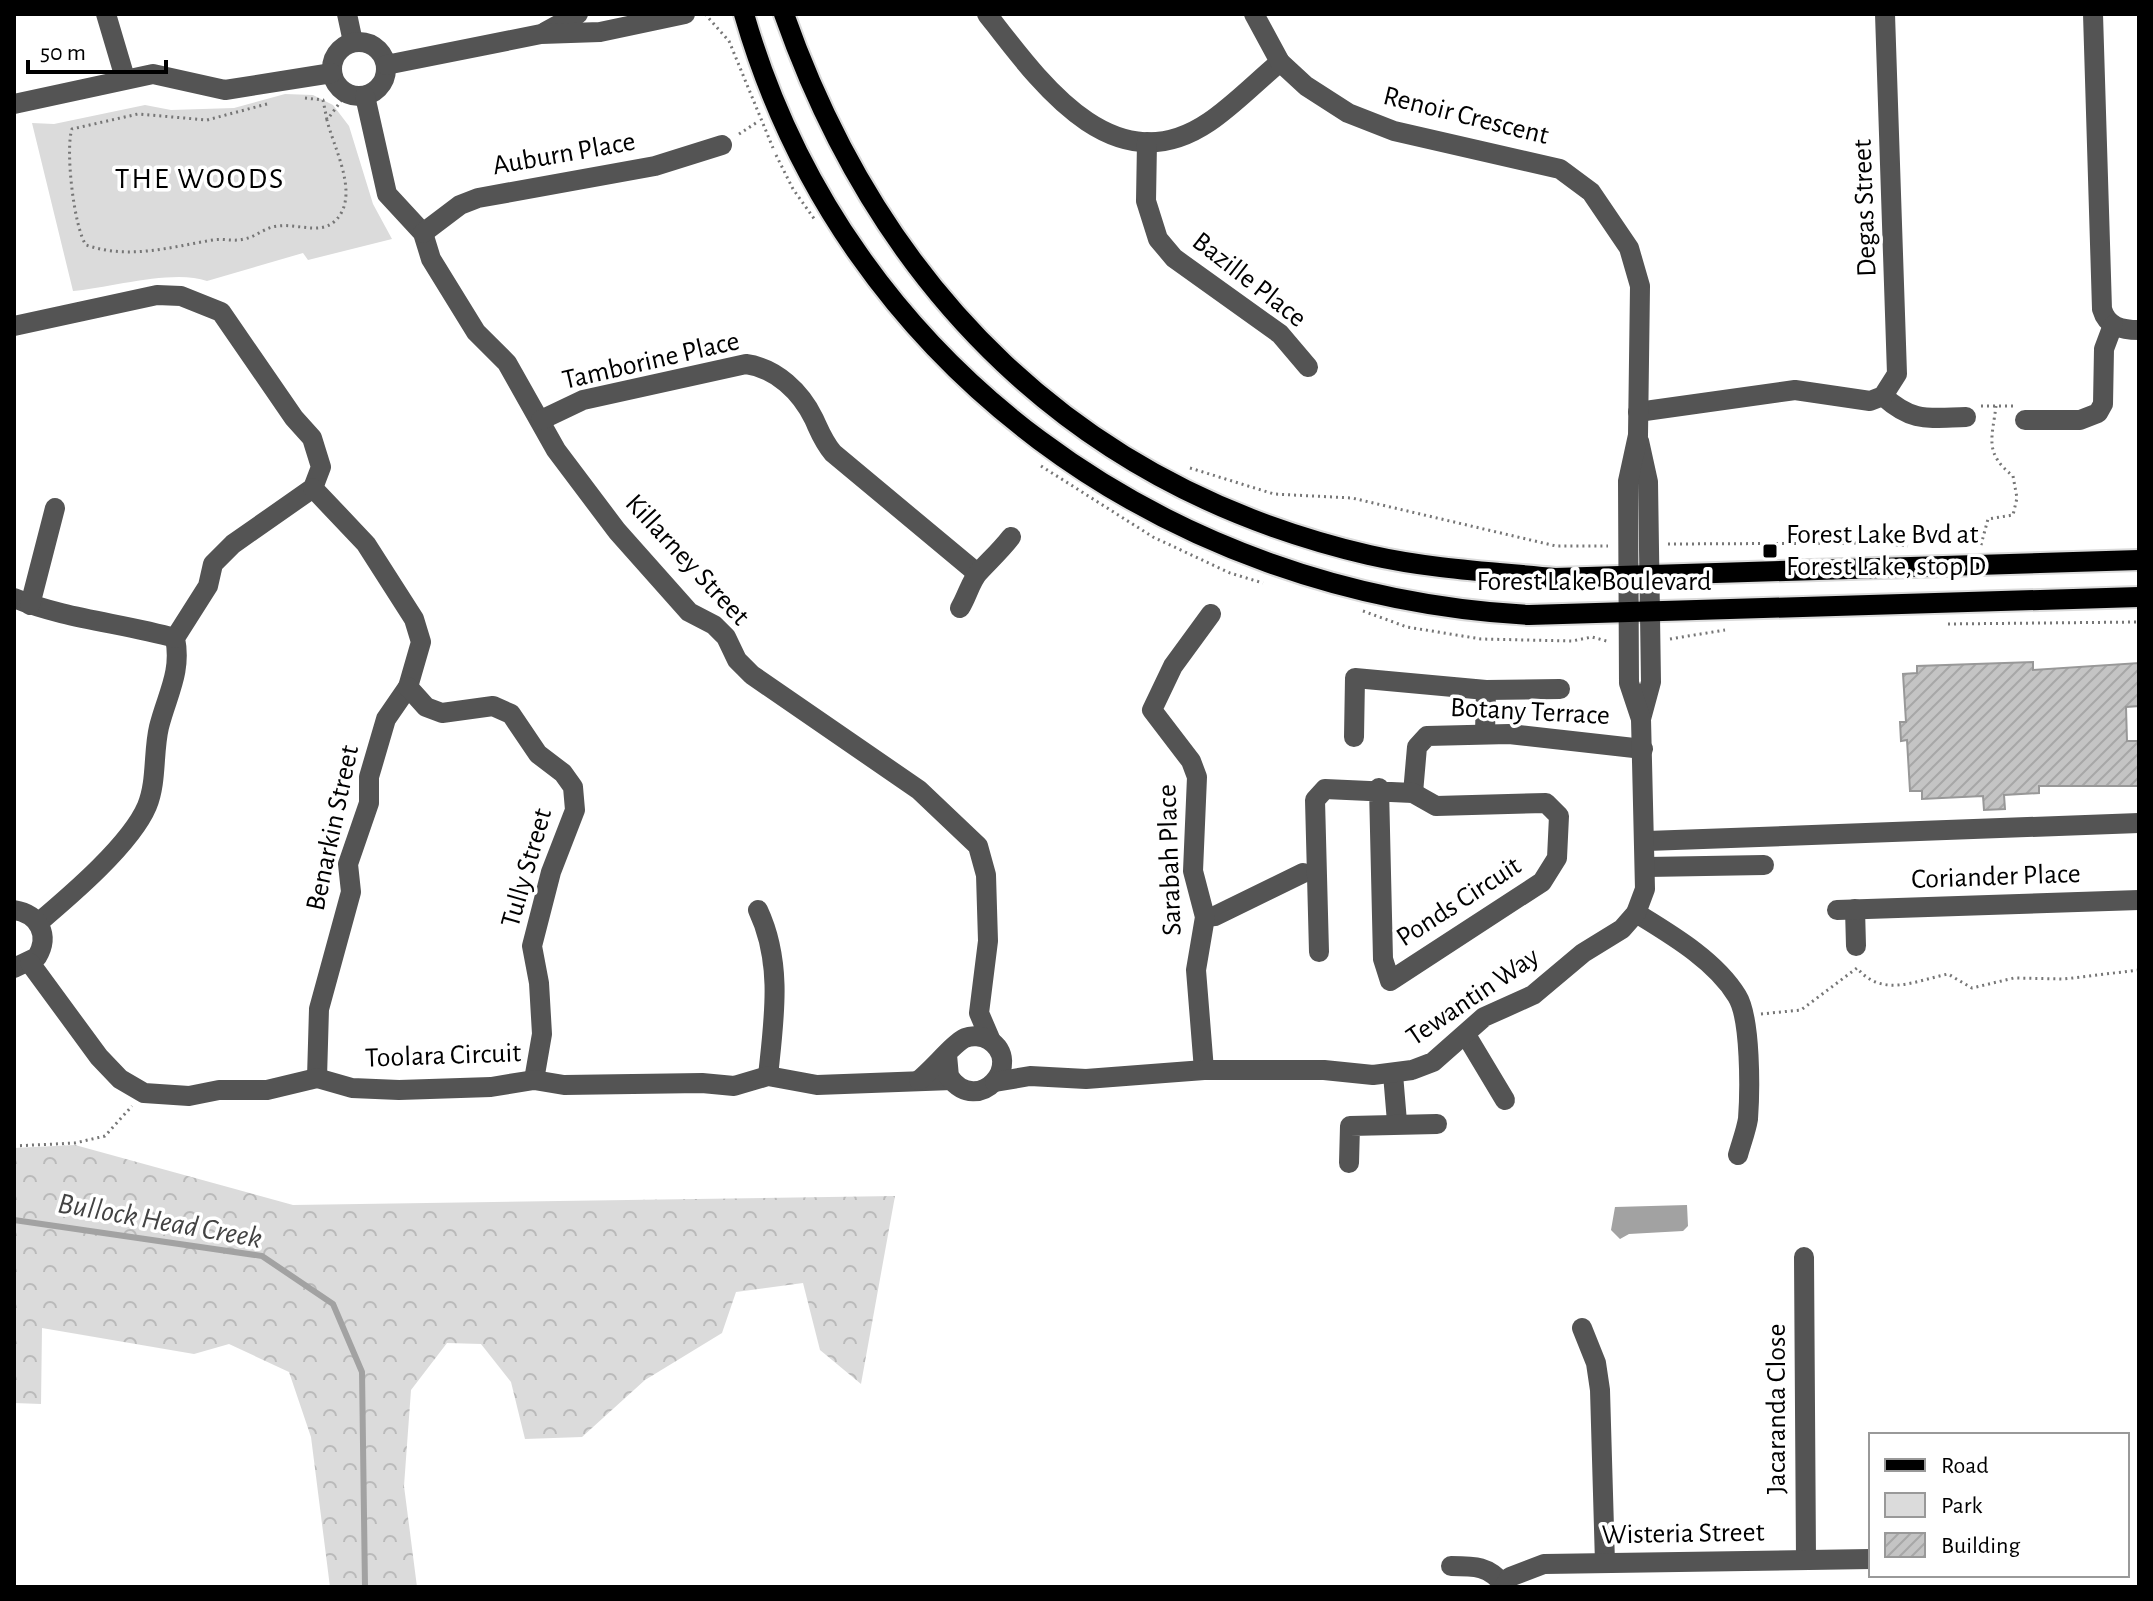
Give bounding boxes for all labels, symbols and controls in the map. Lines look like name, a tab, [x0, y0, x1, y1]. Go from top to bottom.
scale bar	[28, 24, 166, 74]
text: 50 m	[40, 41, 86, 65]
street label: Renoir Crescent	[1380, 82, 1552, 150]
street label: Auburn Place	[490, 128, 638, 180]
street label: Degas Street	[1849, 139, 1881, 277]
district label: THE WOODS	[115, 164, 285, 194]
street label: Bazille Place	[1187, 227, 1311, 333]
street label: Tamborine Place	[560, 327, 742, 395]
street label: Killarney Street	[620, 489, 754, 631]
place label: Forest Lake Bvd at Forest Lake, stop D	[1786, 521, 1986, 581]
marker: Forest Lake Bvd at Forest Lake, stop D	[1761, 542, 1779, 560]
street label: Forest Lake Boulevard	[1476, 568, 1712, 596]
street label: Botany Terrace	[1449, 694, 1611, 730]
street label: Benarkin Street	[302, 743, 364, 913]
street label: Sarabah Place	[1153, 784, 1187, 936]
street label: Tully Street	[497, 805, 557, 931]
street label: Ponds Circuit	[1392, 852, 1526, 952]
street label: Coriander Place	[1911, 860, 2081, 894]
street label: Tewantin Way	[1402, 943, 1544, 1051]
street label: Toolara Circuit	[364, 1039, 522, 1073]
water label: Bullock Head Creek	[56, 1188, 265, 1254]
street label: Jacaranda Close	[1763, 1324, 1791, 1494]
legend	[1869, 1433, 2129, 1577]
text: Road	[1941, 1454, 1989, 1478]
text: Park	[1941, 1494, 1982, 1518]
street label: Wisteria Street	[1601, 1519, 1765, 1549]
text: Building	[1941, 1534, 2020, 1558]

